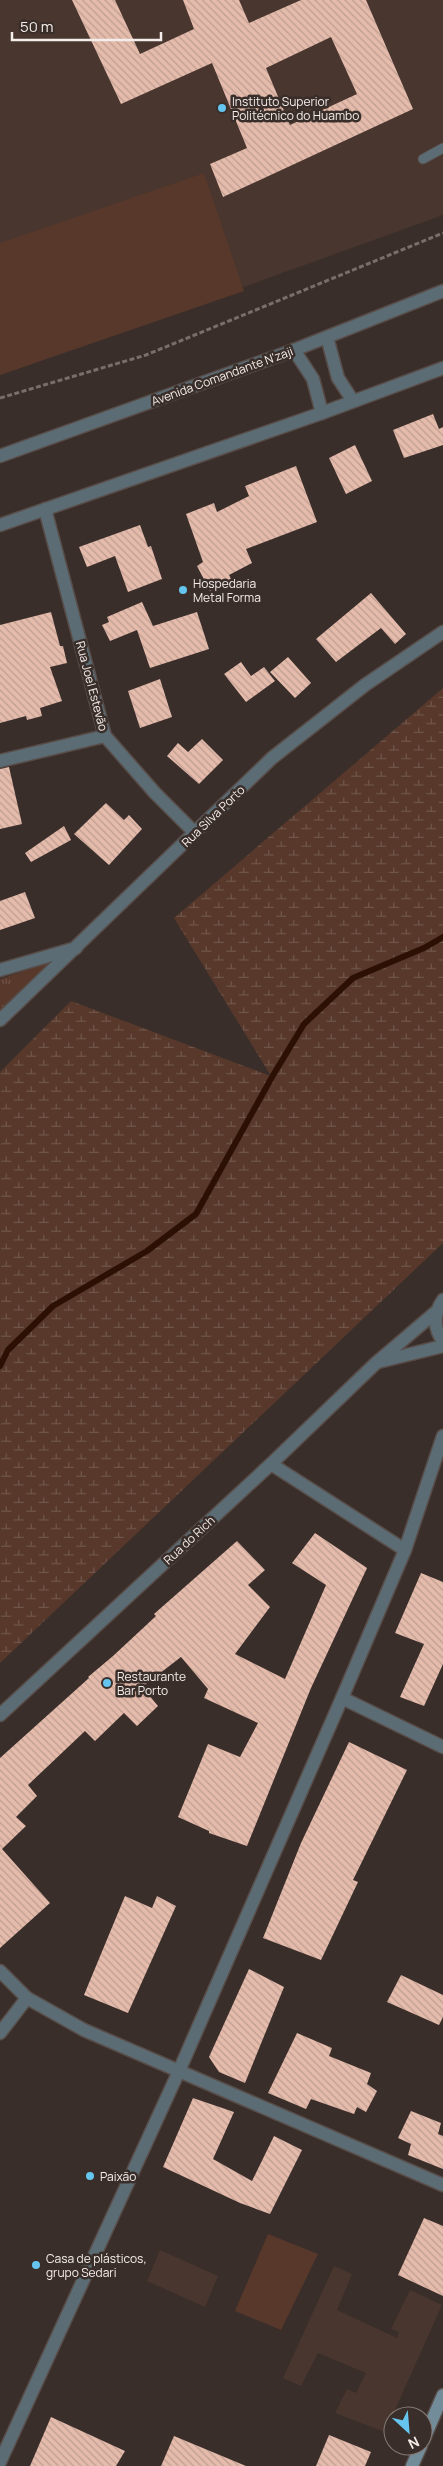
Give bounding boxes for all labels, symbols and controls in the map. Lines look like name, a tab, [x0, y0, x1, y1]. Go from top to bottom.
scale bar	[12, 10, 161, 42]
text: 50 m	[20, 16, 54, 37]
place label: Instituto Superior Politécnico do Huambo	[232, 93, 359, 124]
marker: Instituto Superior Politécnico do Huambo	[216, 102, 228, 114]
street label: Avenida Comandante N'zaji	[149, 342, 295, 410]
place label: Hospedaria Metal Forma	[193, 575, 261, 606]
marker: Hospedaria Metal Forma	[177, 584, 189, 596]
street label: Rua Joel Estevão	[72, 639, 112, 733]
street label: Rua Silva Porto	[178, 781, 248, 851]
street label: Rua do Rich	[160, 1512, 218, 1568]
place label: Restaurante Bar Porto	[117, 1668, 186, 1699]
marker: Restaurante Bar Porto	[101, 1677, 113, 1689]
place label: Paixão	[100, 2168, 136, 2185]
marker: Paixão	[84, 2170, 96, 2182]
place label: Casa de plásticos, grupo Sedari	[46, 2250, 147, 2281]
marker: Casa de plásticos, grupo Sedari	[30, 2259, 42, 2271]
north arrow	[383, 2406, 433, 2456]
text: N	[405, 2432, 423, 2454]

